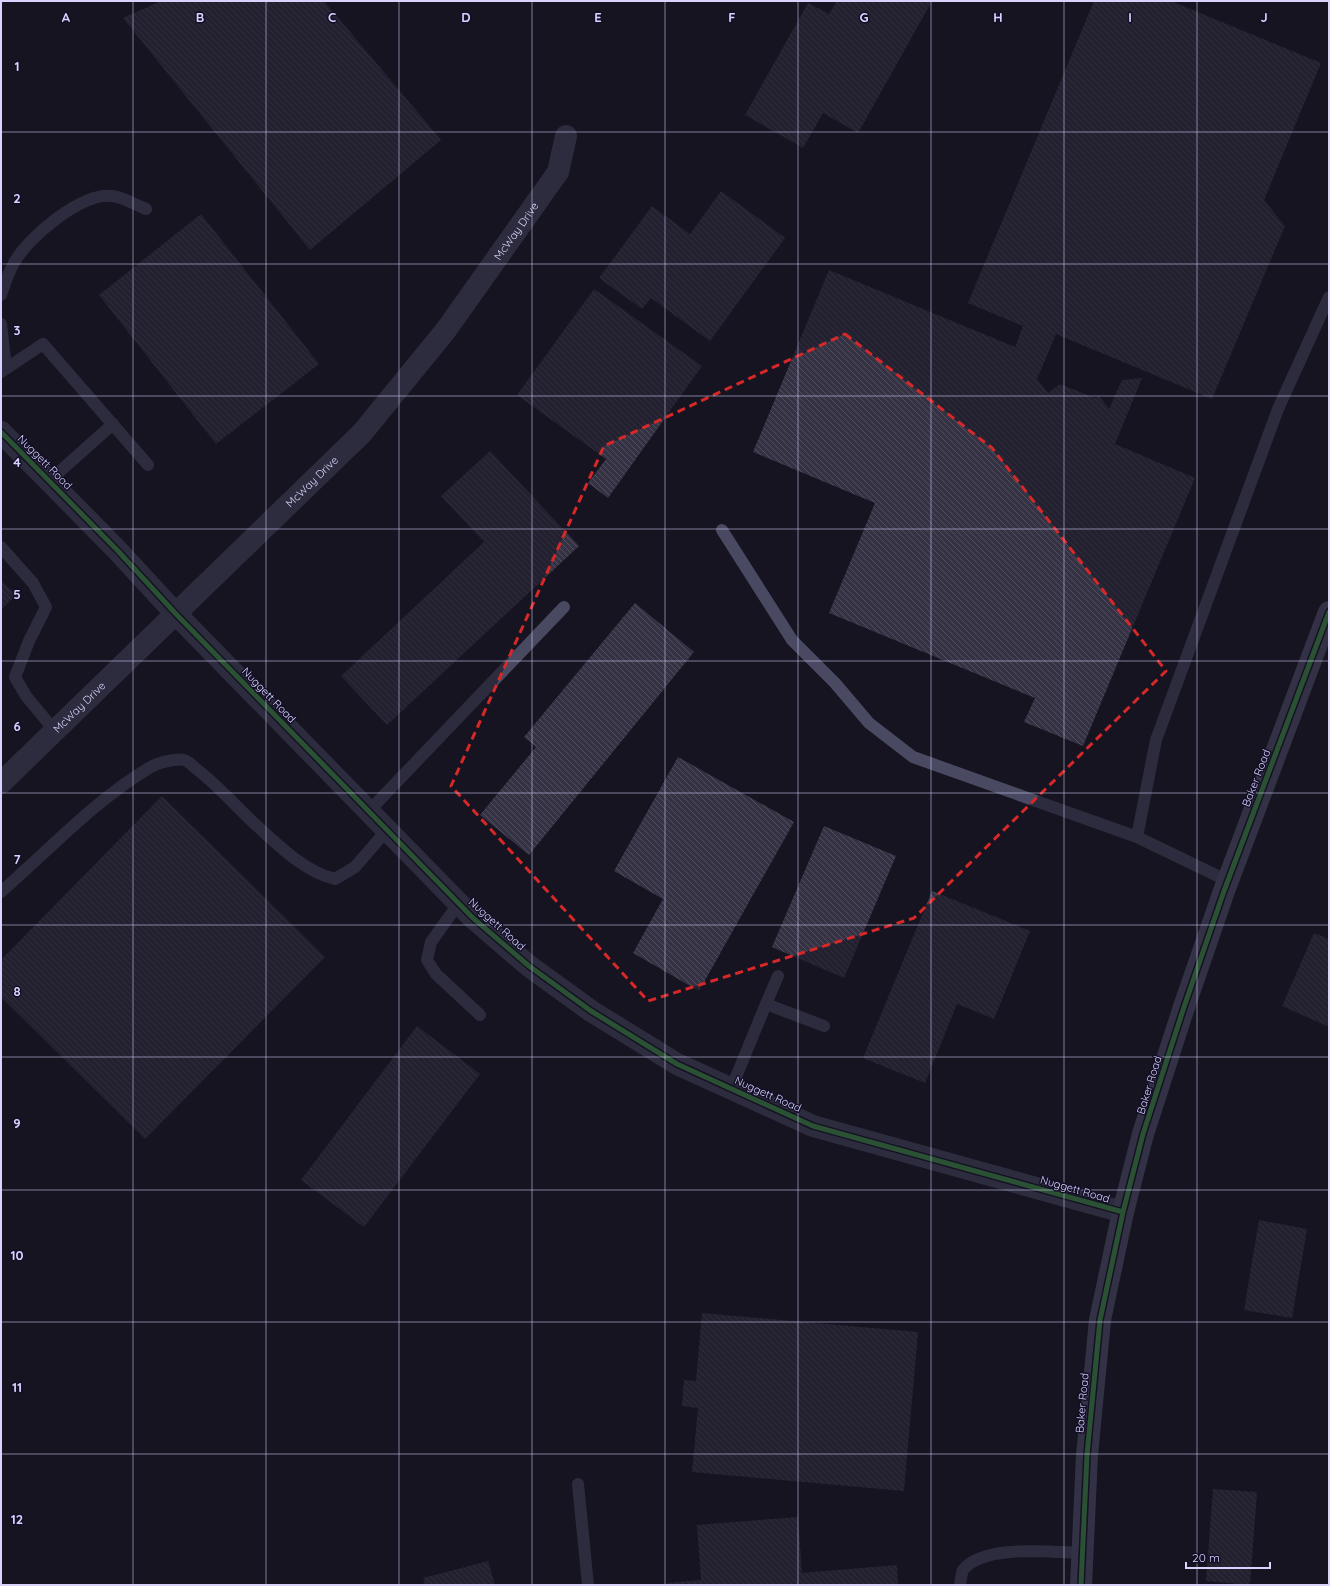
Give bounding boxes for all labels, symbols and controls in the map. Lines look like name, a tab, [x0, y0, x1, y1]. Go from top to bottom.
text: A	[62, 9, 71, 25]
text: B	[196, 9, 204, 25]
text: C	[328, 9, 336, 25]
text: D	[461, 9, 471, 25]
text: E	[594, 9, 602, 25]
text: F	[728, 9, 736, 25]
text: G	[859, 9, 869, 25]
text: H	[993, 9, 1003, 25]
text: I	[1128, 9, 1132, 25]
text: J	[1260, 9, 1268, 25]
text: 1	[14, 58, 20, 74]
text: 2	[13, 190, 21, 206]
street label: McWay Drive	[491, 199, 541, 263]
text: 3	[14, 322, 21, 338]
street label: Nuggett Road	[15, 432, 75, 492]
street label: McWay Drive	[283, 453, 341, 510]
text: 4	[13, 454, 21, 470]
text: 5	[13, 586, 21, 602]
street label: Nuggett Road	[239, 664, 299, 726]
street label: McWay Drive	[50, 679, 108, 736]
text: 6	[13, 718, 21, 734]
street label: Baker Road	[1239, 747, 1273, 809]
text: 7	[13, 851, 21, 867]
street label: Nuggett Road	[466, 895, 528, 953]
text: 8	[13, 983, 21, 999]
street label: Baker Road	[1134, 1054, 1164, 1116]
street label: Nuggett Road	[732, 1073, 804, 1115]
text: 9	[13, 1115, 21, 1131]
street label: Nuggett Road	[1039, 1172, 1111, 1206]
text: 10	[10, 1247, 24, 1263]
street label: Baker Road	[1072, 1372, 1092, 1434]
text: 11	[12, 1379, 22, 1395]
text: 12	[11, 1511, 23, 1527]
scale bar	[1186, 1544, 1270, 1570]
text: 20 m	[1192, 1550, 1220, 1565]

